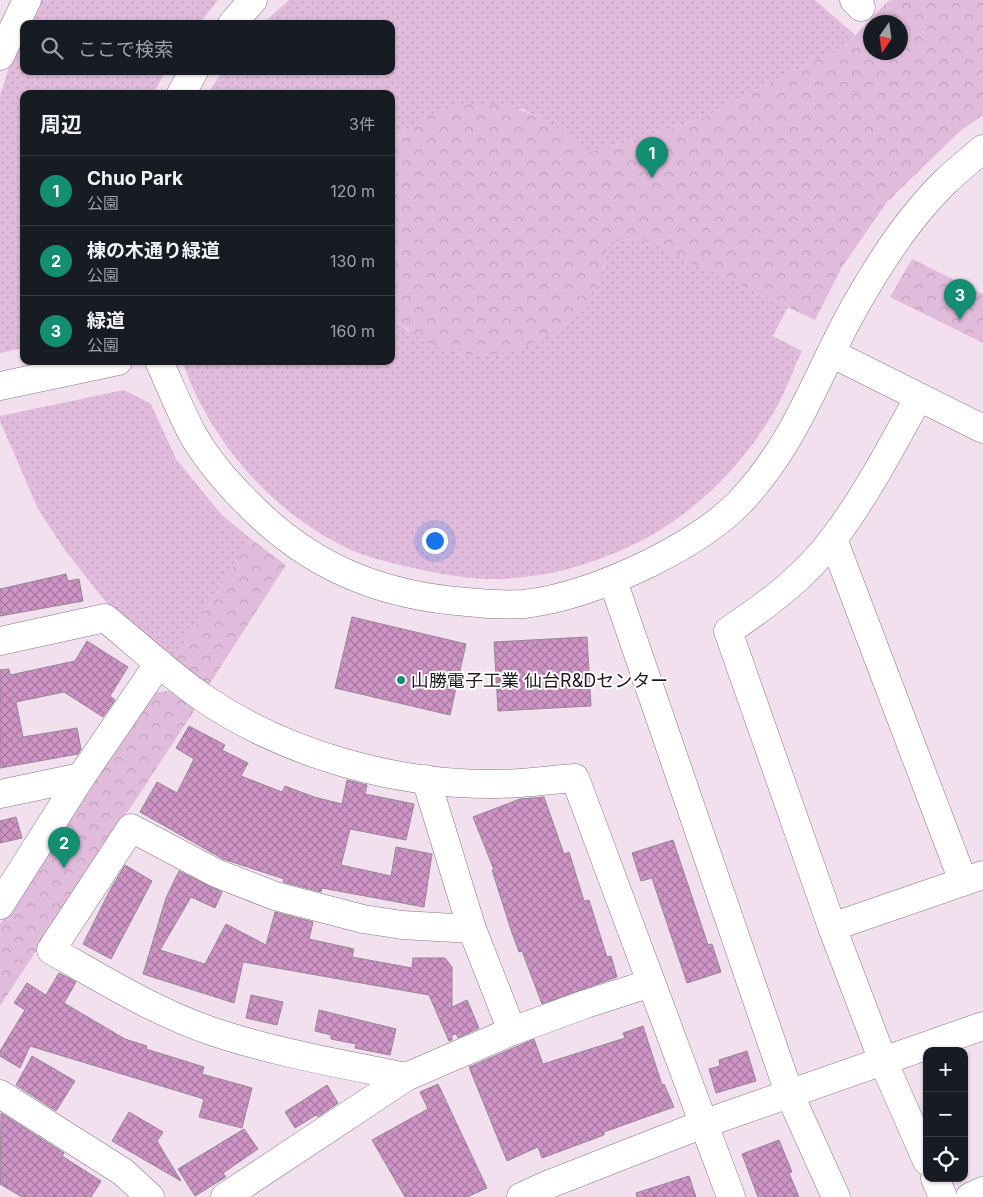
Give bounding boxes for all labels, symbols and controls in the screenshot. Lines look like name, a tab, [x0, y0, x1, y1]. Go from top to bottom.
north arrow	[863, 15, 908, 60]
search box	[20, 20, 395, 75]
icon: search	[38, 34, 66, 62]
text: ここで検索	[78, 38, 173, 61]
text: 周辺	[40, 112, 82, 137]
text: 3件	[349, 114, 375, 134]
pin: 1	[636, 137, 668, 178]
text: Chuo Park	[87, 167, 183, 190]
text: 1	[53, 181, 59, 201]
text: 120 m	[330, 181, 375, 201]
text: 公園	[87, 193, 119, 213]
text: 棟の木通り緑道	[87, 239, 220, 262]
text: 2	[51, 251, 61, 271]
text: 130 m	[330, 251, 375, 271]
text: 公園	[87, 265, 119, 285]
pin: 3	[944, 279, 976, 320]
text: 緑道	[87, 309, 125, 332]
text: 3	[51, 321, 61, 341]
text: 160 m	[330, 321, 375, 341]
text: 公園	[87, 335, 119, 355]
your location	[422, 528, 448, 554]
place label: 山勝電子工業 仙台R&Dセンター	[411, 670, 668, 691]
marker: 山勝電子工業 仙台R&Dセンター	[395, 674, 407, 686]
pin: 2	[48, 827, 80, 868]
map controls	[923, 1047, 968, 1182]
button: +	[923, 1047, 968, 1092]
button: −	[923, 1092, 968, 1137]
button: locate	[923, 1137, 968, 1182]

